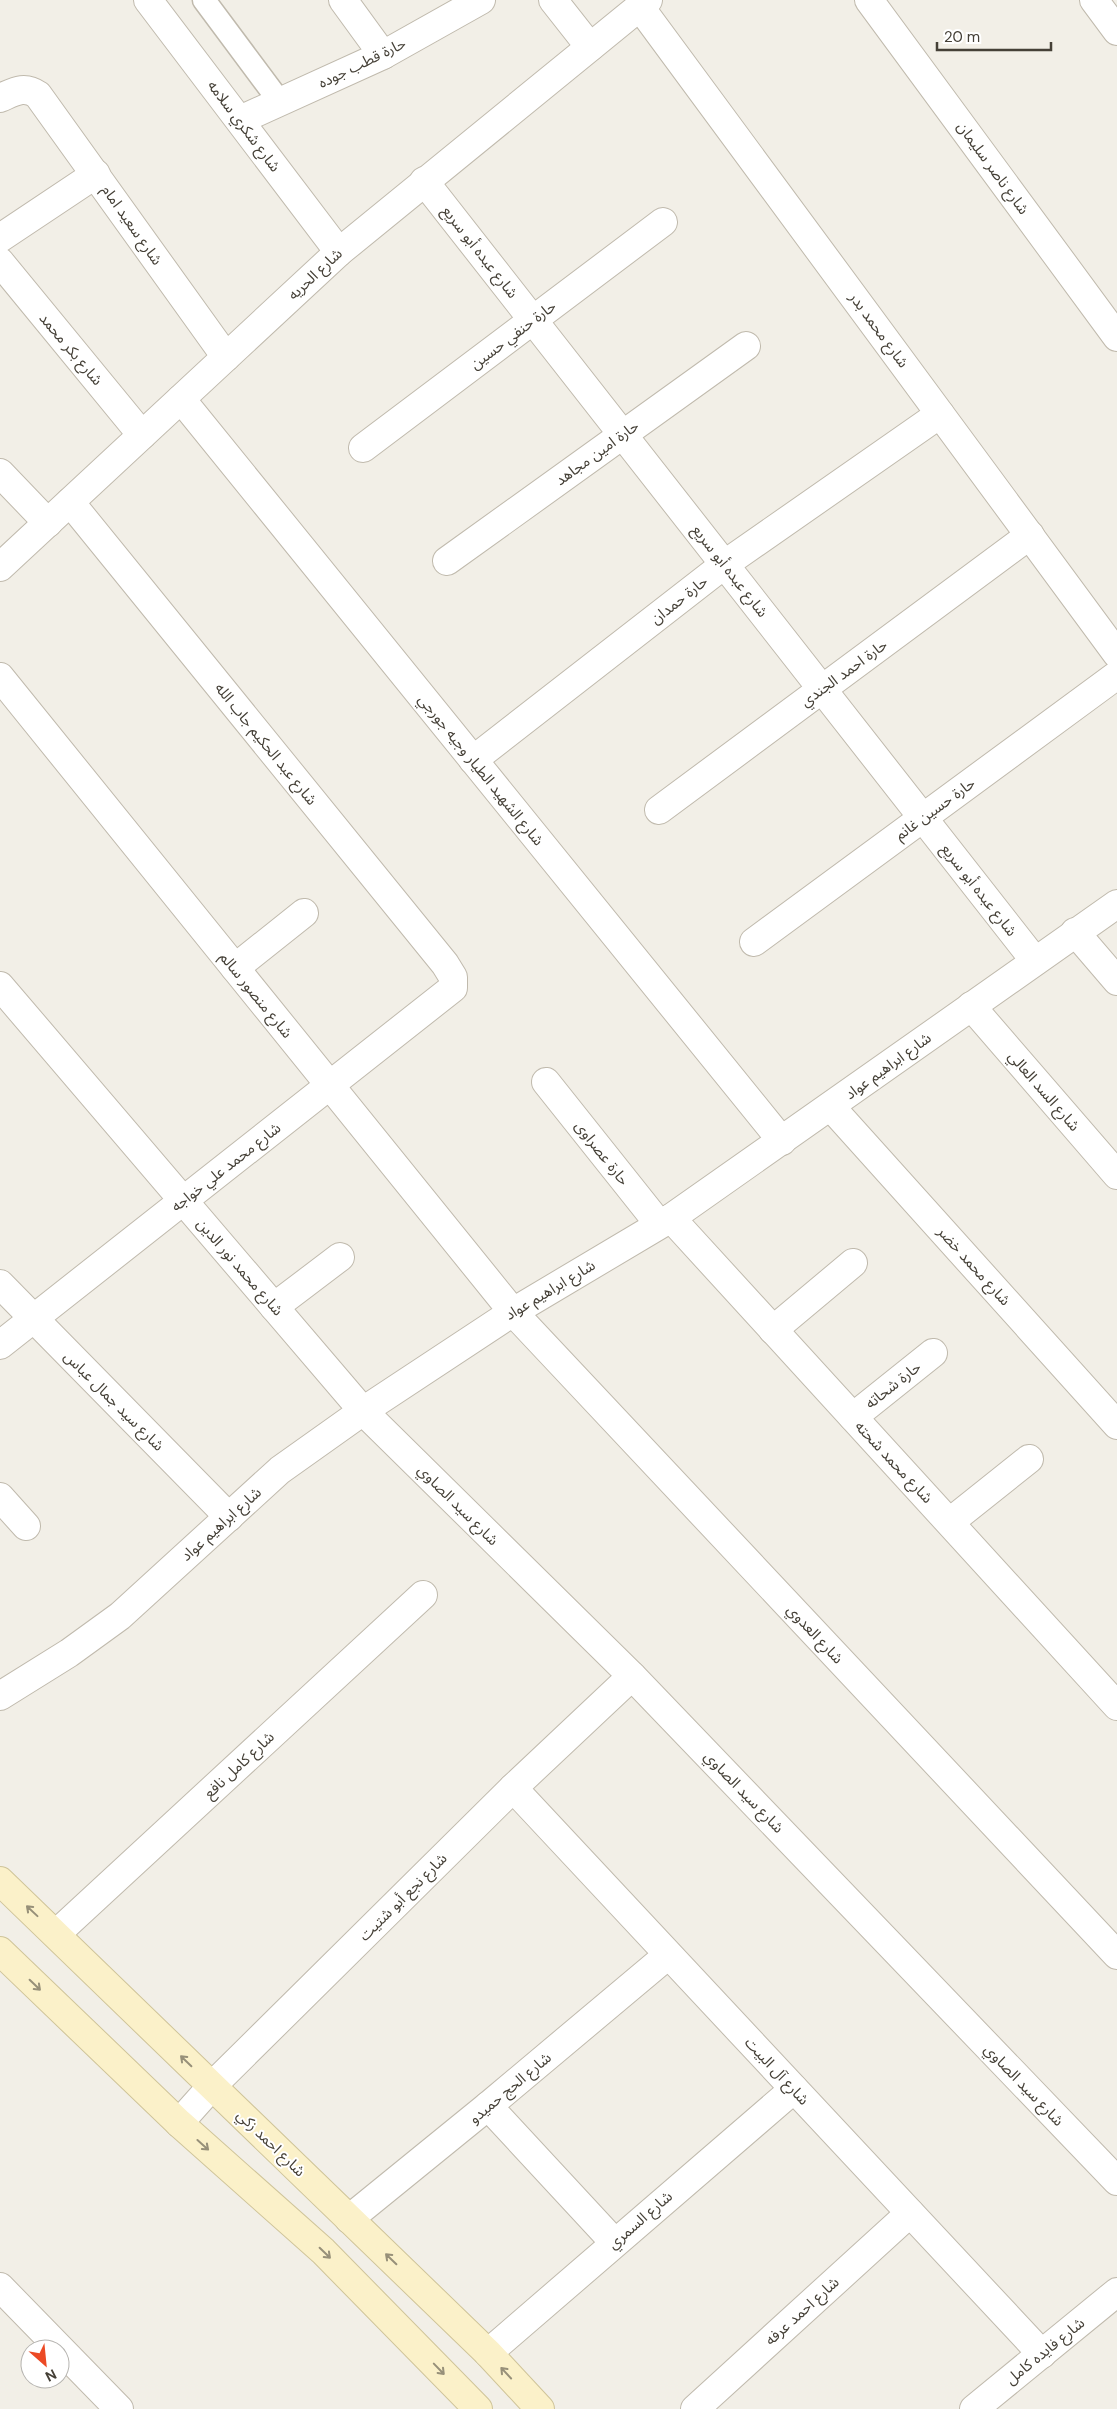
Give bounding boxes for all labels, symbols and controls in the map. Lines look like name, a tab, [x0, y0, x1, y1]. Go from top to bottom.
scale bar	[937, 20, 1051, 52]
text: 20 m	[944, 27, 980, 47]
street label: حارة قطب جوده	[315, 33, 409, 93]
street label: شارع شكري سلامه	[201, 76, 285, 177]
street label: شارع ناصر سليمان	[951, 118, 1034, 220]
street label: شارع سعيد امام	[95, 181, 167, 270]
street label: شارع عبده أبو سريع	[436, 202, 523, 304]
street label: شارع الحريه	[283, 244, 348, 306]
street label: شارع محمد بدر	[843, 287, 913, 373]
street label: حارة حنفي حسين	[466, 296, 561, 375]
street label: شارع بكر محمد	[33, 309, 107, 391]
street label: حارة امين مجاهد	[551, 416, 643, 490]
street label: شارع عبده أبو سريع	[686, 521, 773, 623]
street label: حارة حمدان	[646, 571, 712, 629]
street label: حارة احمد الجندي	[797, 635, 892, 712]
street label: شارع عبد الحكيم جاب الله	[209, 679, 322, 811]
street label: شارع الشهيد الطيار وجيه جورجي	[412, 690, 548, 851]
street label: حارة حسين غانم	[891, 773, 980, 846]
street label: شارع عبده أبو سريع	[935, 840, 1022, 942]
street label: شارع منصور سالم	[213, 948, 297, 1044]
street label: شارع ابراهيم عواد	[841, 1028, 936, 1106]
street label: شارع السد العالي	[1002, 1047, 1085, 1137]
street label: حارة عصراوى	[570, 1116, 634, 1190]
street label: شارع محمد علي خواجه	[167, 1118, 286, 1218]
street label: شارع محمد نور الدين	[191, 1214, 288, 1321]
street label: شارع محمد خضر	[931, 1221, 1015, 1311]
street label: شارع ابراهيم عواد	[501, 1255, 600, 1327]
street label: شارع سيد جمال عباس	[58, 1347, 169, 1457]
street label: حارة شحاته	[861, 1357, 925, 1413]
street label: شارع محمد شحته	[849, 1417, 937, 1509]
street label: شارع سيد الصاوي	[412, 1460, 503, 1551]
street label: شارع ابراهيم عواد	[176, 1482, 267, 1567]
street label: شارع العدوي	[781, 1600, 848, 1670]
street label: شارع كامل نافع	[199, 1727, 280, 1804]
street label: شارع سيد الصاوي	[698, 1747, 788, 1839]
street label: شارع نجع أبو شتيت	[355, 1848, 453, 1947]
one-way arrow	[26, 1905, 38, 1917]
one-way arrow	[29, 1979, 41, 1991]
street label: شارع آل البيت	[739, 2033, 814, 2111]
street label: شارع سيد الصاوي	[978, 2040, 1068, 2132]
street label: شارع الحج حميدو	[465, 2047, 557, 2130]
one-way arrow	[180, 2055, 193, 2067]
street label: شارع احمد زكي	[231, 2105, 310, 2182]
one-way arrow	[197, 2139, 210, 2151]
street label: شارع السمري	[603, 2186, 678, 2255]
one-way arrow	[318, 2247, 331, 2259]
one-way arrow	[385, 2253, 397, 2265]
street label: شارع احمد عرفه	[761, 2272, 845, 2351]
street label: شارع فايده كامل	[1001, 2313, 1090, 2391]
north arrow	[20, 2339, 70, 2389]
one-way arrow	[432, 2363, 445, 2375]
text: N	[42, 2365, 60, 2386]
one-way arrow	[500, 2367, 512, 2380]

